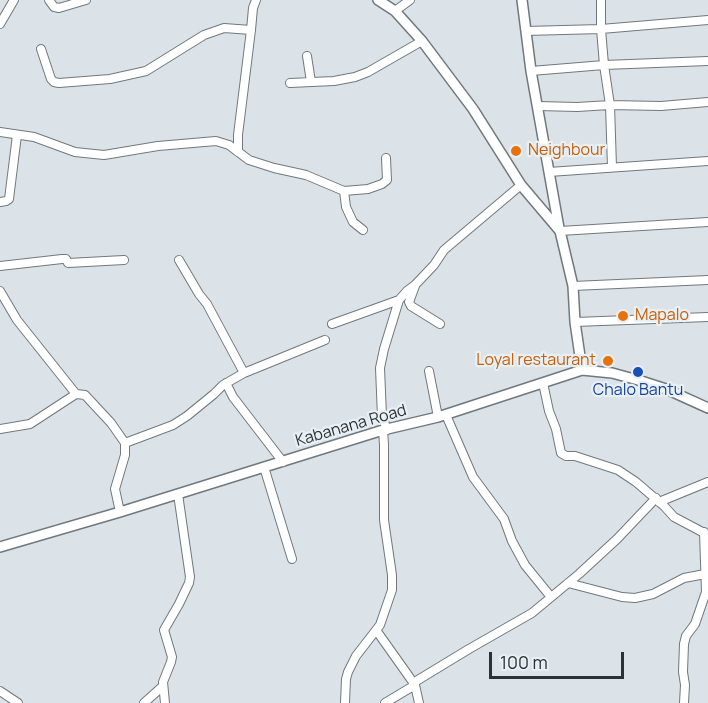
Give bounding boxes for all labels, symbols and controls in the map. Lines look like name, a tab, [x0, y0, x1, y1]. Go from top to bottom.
place label: Neighbour	[528, 141, 605, 161]
marker: Neighbour	[509, 144, 523, 158]
place label: Mapalo	[635, 306, 689, 326]
marker: Mapalo	[616, 309, 630, 323]
place label: Loyal restaurant	[476, 351, 596, 371]
marker: Loyal restaurant	[601, 354, 615, 368]
marker: Chalo Bantu	[631, 365, 645, 379]
place label: Chalo Bantu	[593, 381, 683, 401]
street label: Kabanana Road	[293, 401, 409, 451]
scale bar	[492, 640, 627, 678]
text: 100 m	[500, 650, 548, 674]

